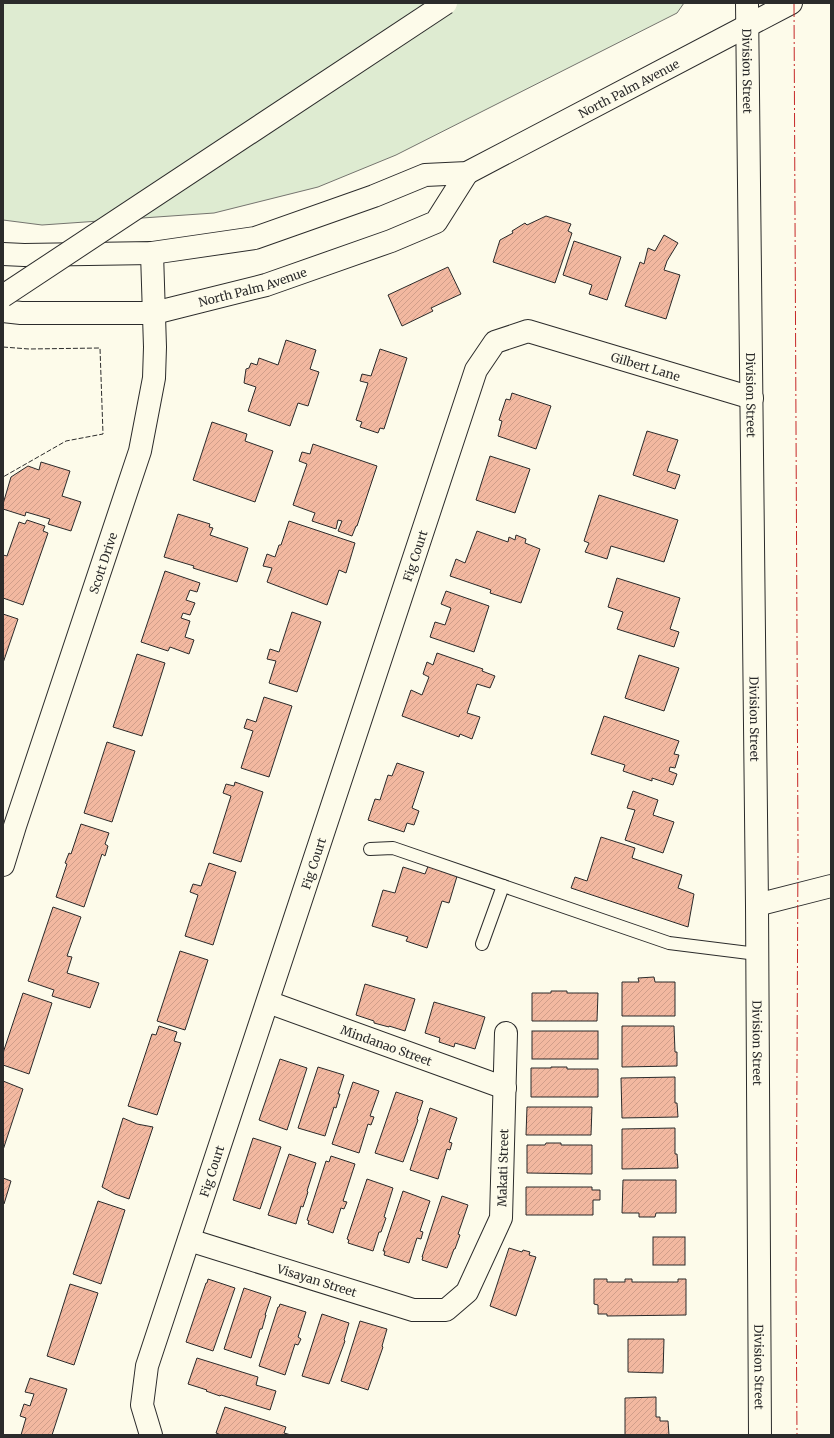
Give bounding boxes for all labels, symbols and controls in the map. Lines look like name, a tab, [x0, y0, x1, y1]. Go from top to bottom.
street label: Division Street	[740, 28, 756, 114]
street label: North Palm Avenue	[576, 56, 682, 121]
street label: North Palm Avenue	[197, 264, 308, 309]
street label: Gilbert Lane	[609, 349, 682, 384]
street label: Division Street	[743, 352, 759, 438]
street label: Fig Court	[399, 528, 430, 583]
street label: Scott Drive	[85, 530, 120, 596]
street label: Division Street	[747, 676, 763, 762]
street label: Fig Court	[298, 835, 329, 891]
street label: Division Street	[750, 1000, 766, 1086]
street label: Mindanao Street	[339, 1022, 435, 1069]
street label: Makati Street	[494, 1128, 511, 1207]
street label: Fig Court	[196, 1143, 227, 1199]
street label: Visayan Street	[274, 1260, 359, 1300]
street label: Division Street	[752, 1324, 767, 1410]

